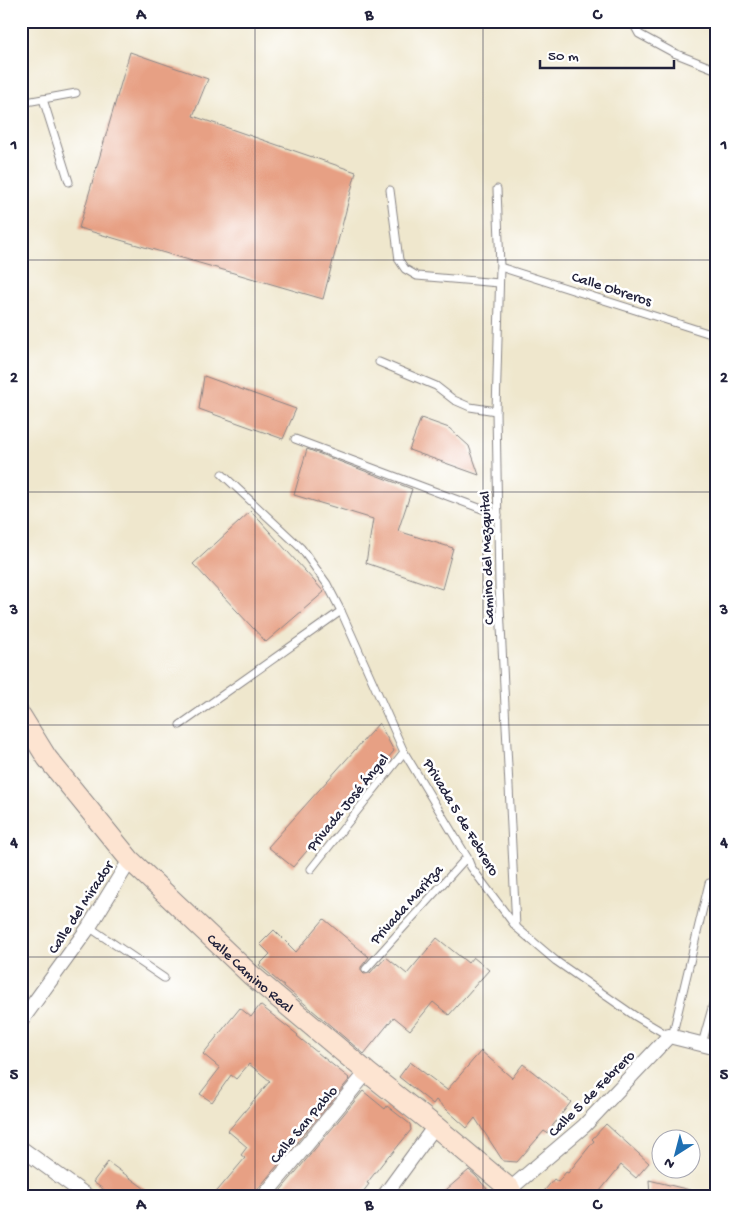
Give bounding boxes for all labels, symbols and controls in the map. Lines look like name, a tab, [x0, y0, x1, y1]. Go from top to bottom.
text: A	[135, 7, 147, 26]
text: B	[364, 7, 374, 26]
text: C	[592, 7, 603, 26]
scale bar	[540, 38, 674, 70]
text: 50 m	[548, 48, 579, 66]
text: 1	[10, 137, 17, 156]
text: 1	[720, 137, 727, 156]
street label: Calle Obreros	[569, 269, 654, 311]
text: 2	[10, 370, 18, 389]
text: 2	[720, 370, 728, 389]
street label: Camino del Mezquital	[477, 491, 499, 625]
text: 3	[9, 602, 18, 621]
text: 3	[719, 602, 728, 621]
street label: Privada José Ángel	[303, 751, 393, 857]
street label: Privada 5 de Febrero	[418, 755, 502, 880]
text: 4	[9, 835, 18, 854]
text: 4	[719, 835, 728, 854]
street label: Calle del Mirador	[45, 857, 119, 958]
street label: Privada Maritza	[366, 861, 448, 950]
street label: Calle Camino Real	[202, 931, 296, 1018]
street label: Calle 5 de Febrero	[545, 1047, 640, 1142]
text: 5	[10, 1067, 19, 1086]
text: 5	[720, 1067, 729, 1086]
street label: Calle San Pablo	[267, 1083, 342, 1168]
north arrow	[650, 1130, 700, 1180]
text: N	[661, 1153, 679, 1172]
text: A	[135, 1197, 147, 1216]
text: B	[364, 1197, 374, 1216]
text: C	[592, 1197, 603, 1216]

